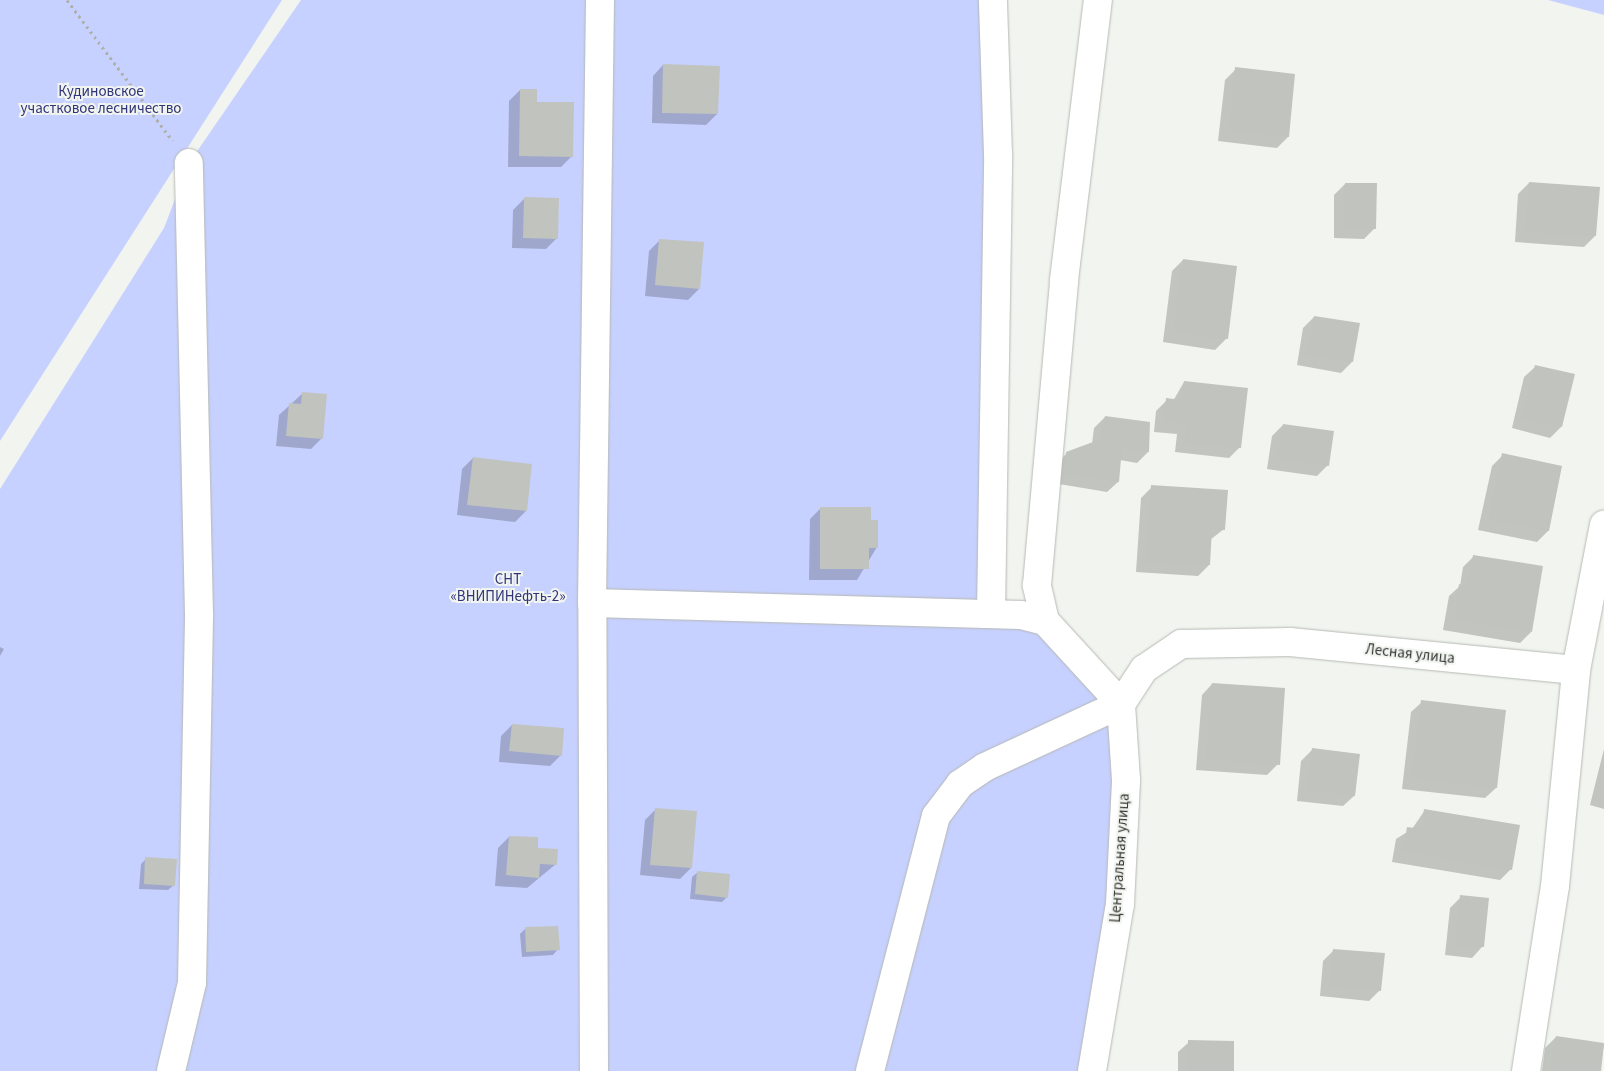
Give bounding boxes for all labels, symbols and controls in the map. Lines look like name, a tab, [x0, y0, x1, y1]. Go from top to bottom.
park label: Кудиновское участковое лесничество	[21, 82, 181, 117]
park label: СНТ «ВНИПИНефть-2»	[450, 570, 566, 605]
street label: Лесная улица	[1364, 640, 1456, 668]
street label: Центральная улица	[1107, 793, 1133, 923]

